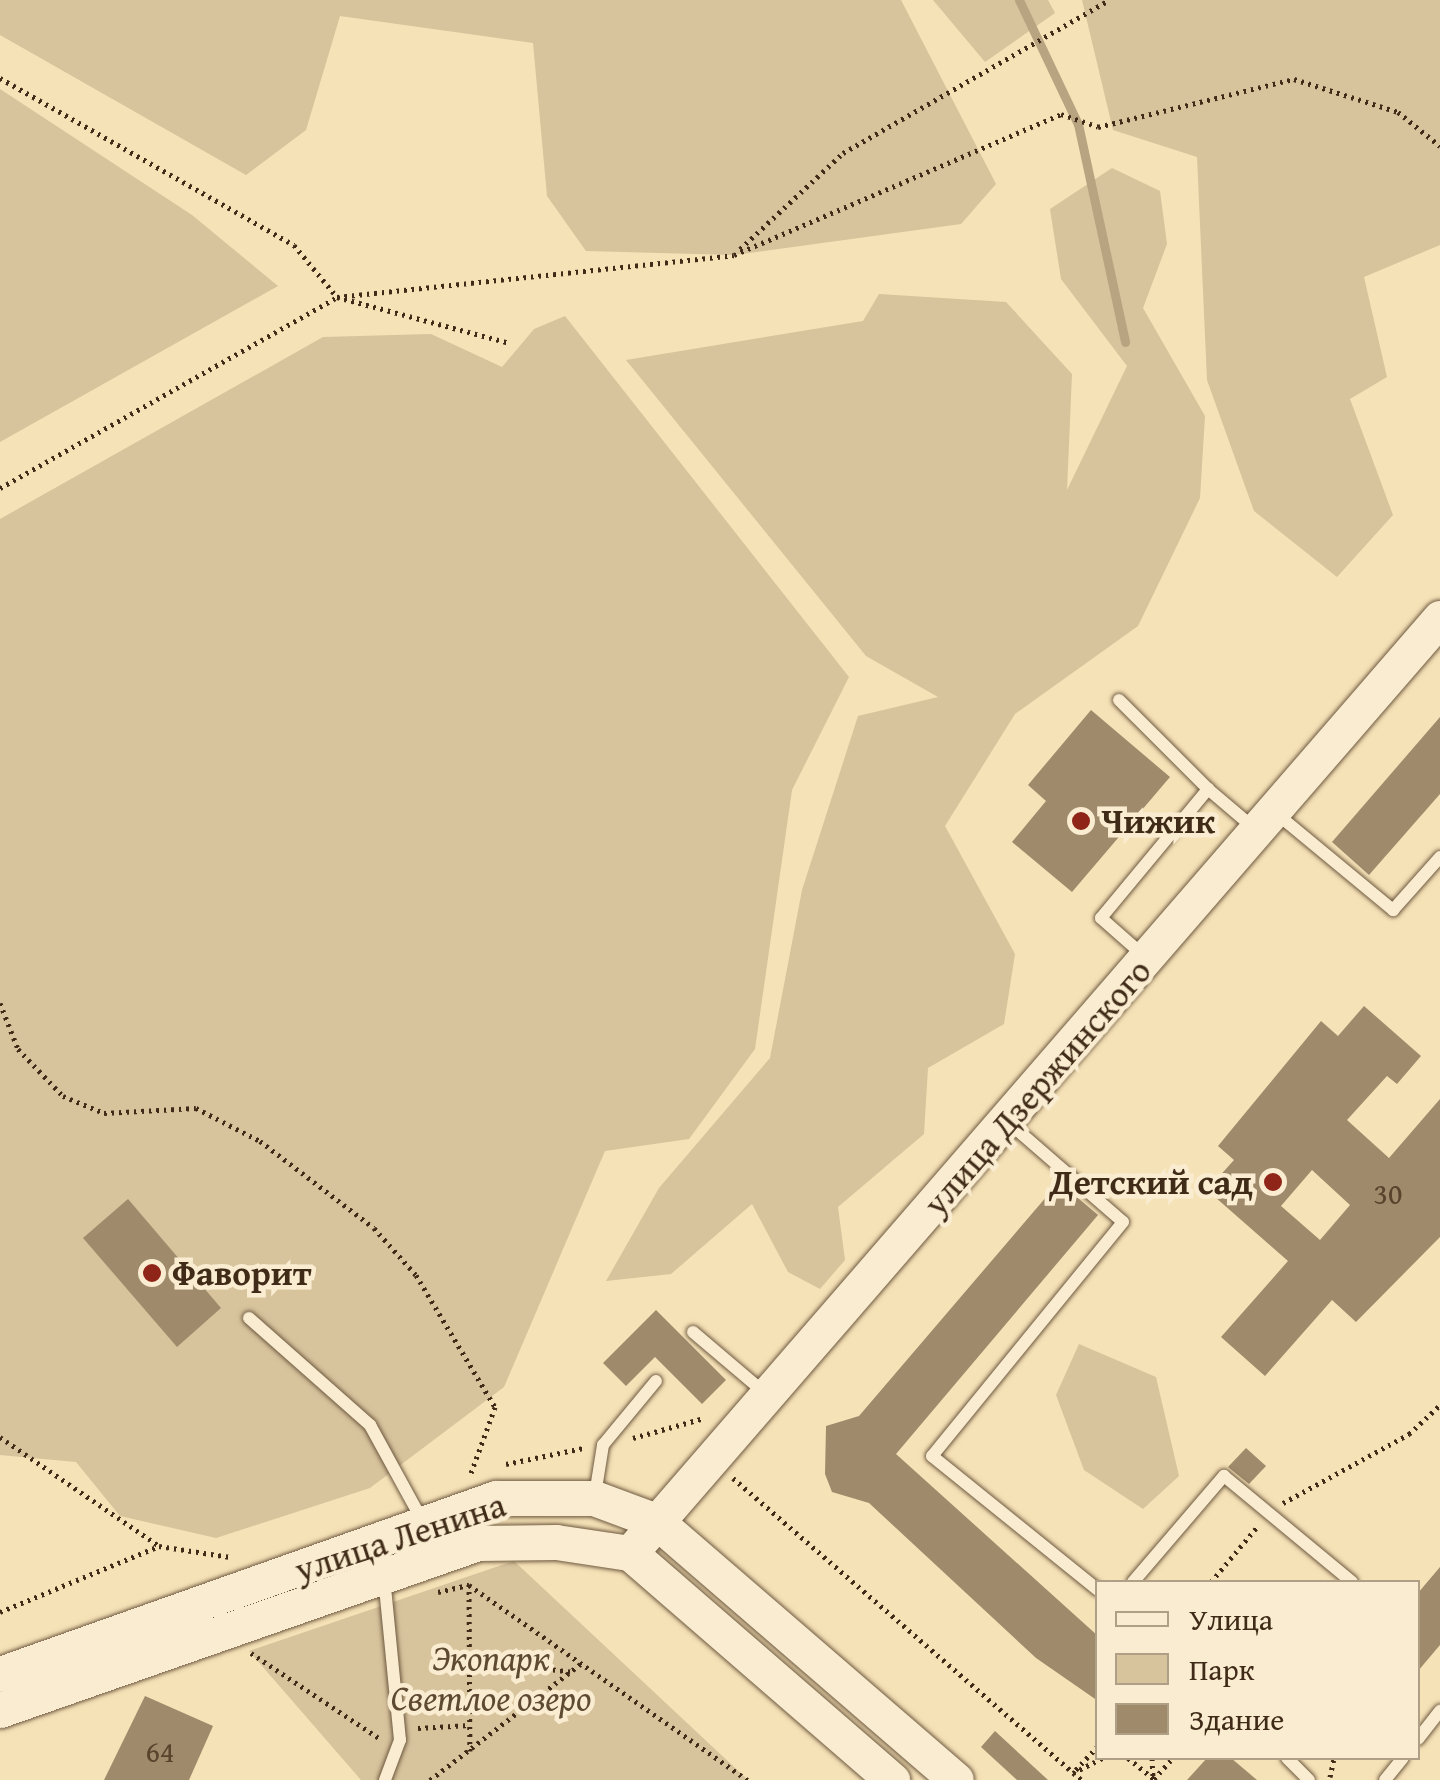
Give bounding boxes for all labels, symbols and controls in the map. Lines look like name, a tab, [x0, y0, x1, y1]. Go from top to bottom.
place label: Чижик	[1101, 800, 1215, 842]
marker: Чижик	[1070, 810, 1092, 832]
street label: улица Дзержинского	[914, 950, 1160, 1224]
place label: Детский сад	[1049, 1161, 1253, 1203]
marker: Детский сад	[1262, 1171, 1284, 1193]
house number: 30	[1374, 1175, 1402, 1211]
place label: Фаворит	[172, 1252, 311, 1294]
marker: Фаворит	[141, 1262, 163, 1284]
street label: улица Ленина	[289, 1483, 511, 1591]
legend	[1095, 1580, 1420, 1760]
text: Улица	[1189, 1597, 1273, 1641]
park label: Экопарк Светлое озеро	[391, 1637, 591, 1719]
text: Парк	[1189, 1647, 1255, 1691]
text: Здание	[1189, 1697, 1284, 1741]
house number: 64	[146, 1733, 174, 1769]

